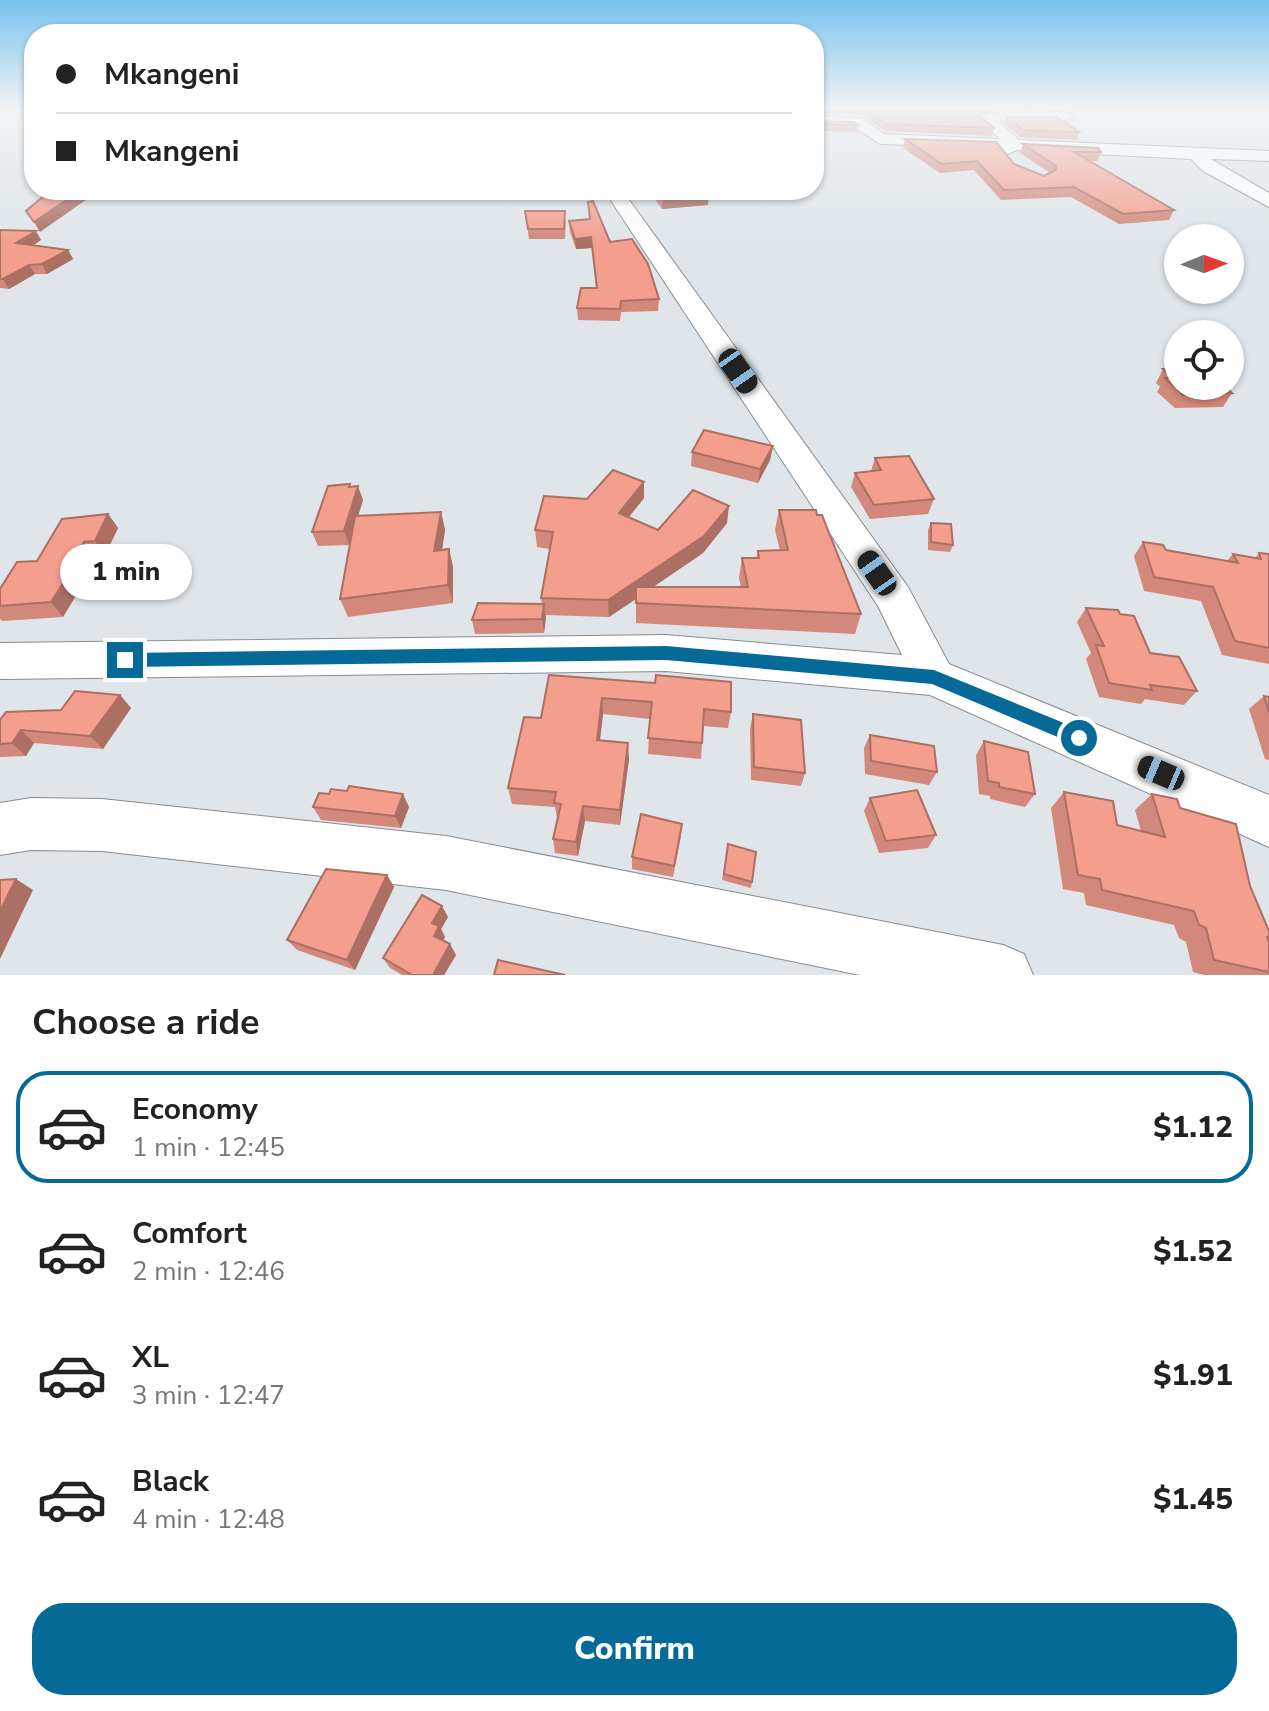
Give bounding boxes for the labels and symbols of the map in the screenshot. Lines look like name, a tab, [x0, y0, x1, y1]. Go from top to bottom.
north arrow	[1164, 224, 1244, 304]
car	[714, 344, 762, 398]
callout: 1 min	[59, 544, 191, 600]
car	[853, 546, 901, 600]
route end	[107, 642, 143, 678]
route start	[1061, 720, 1097, 756]
car	[1134, 753, 1188, 793]

